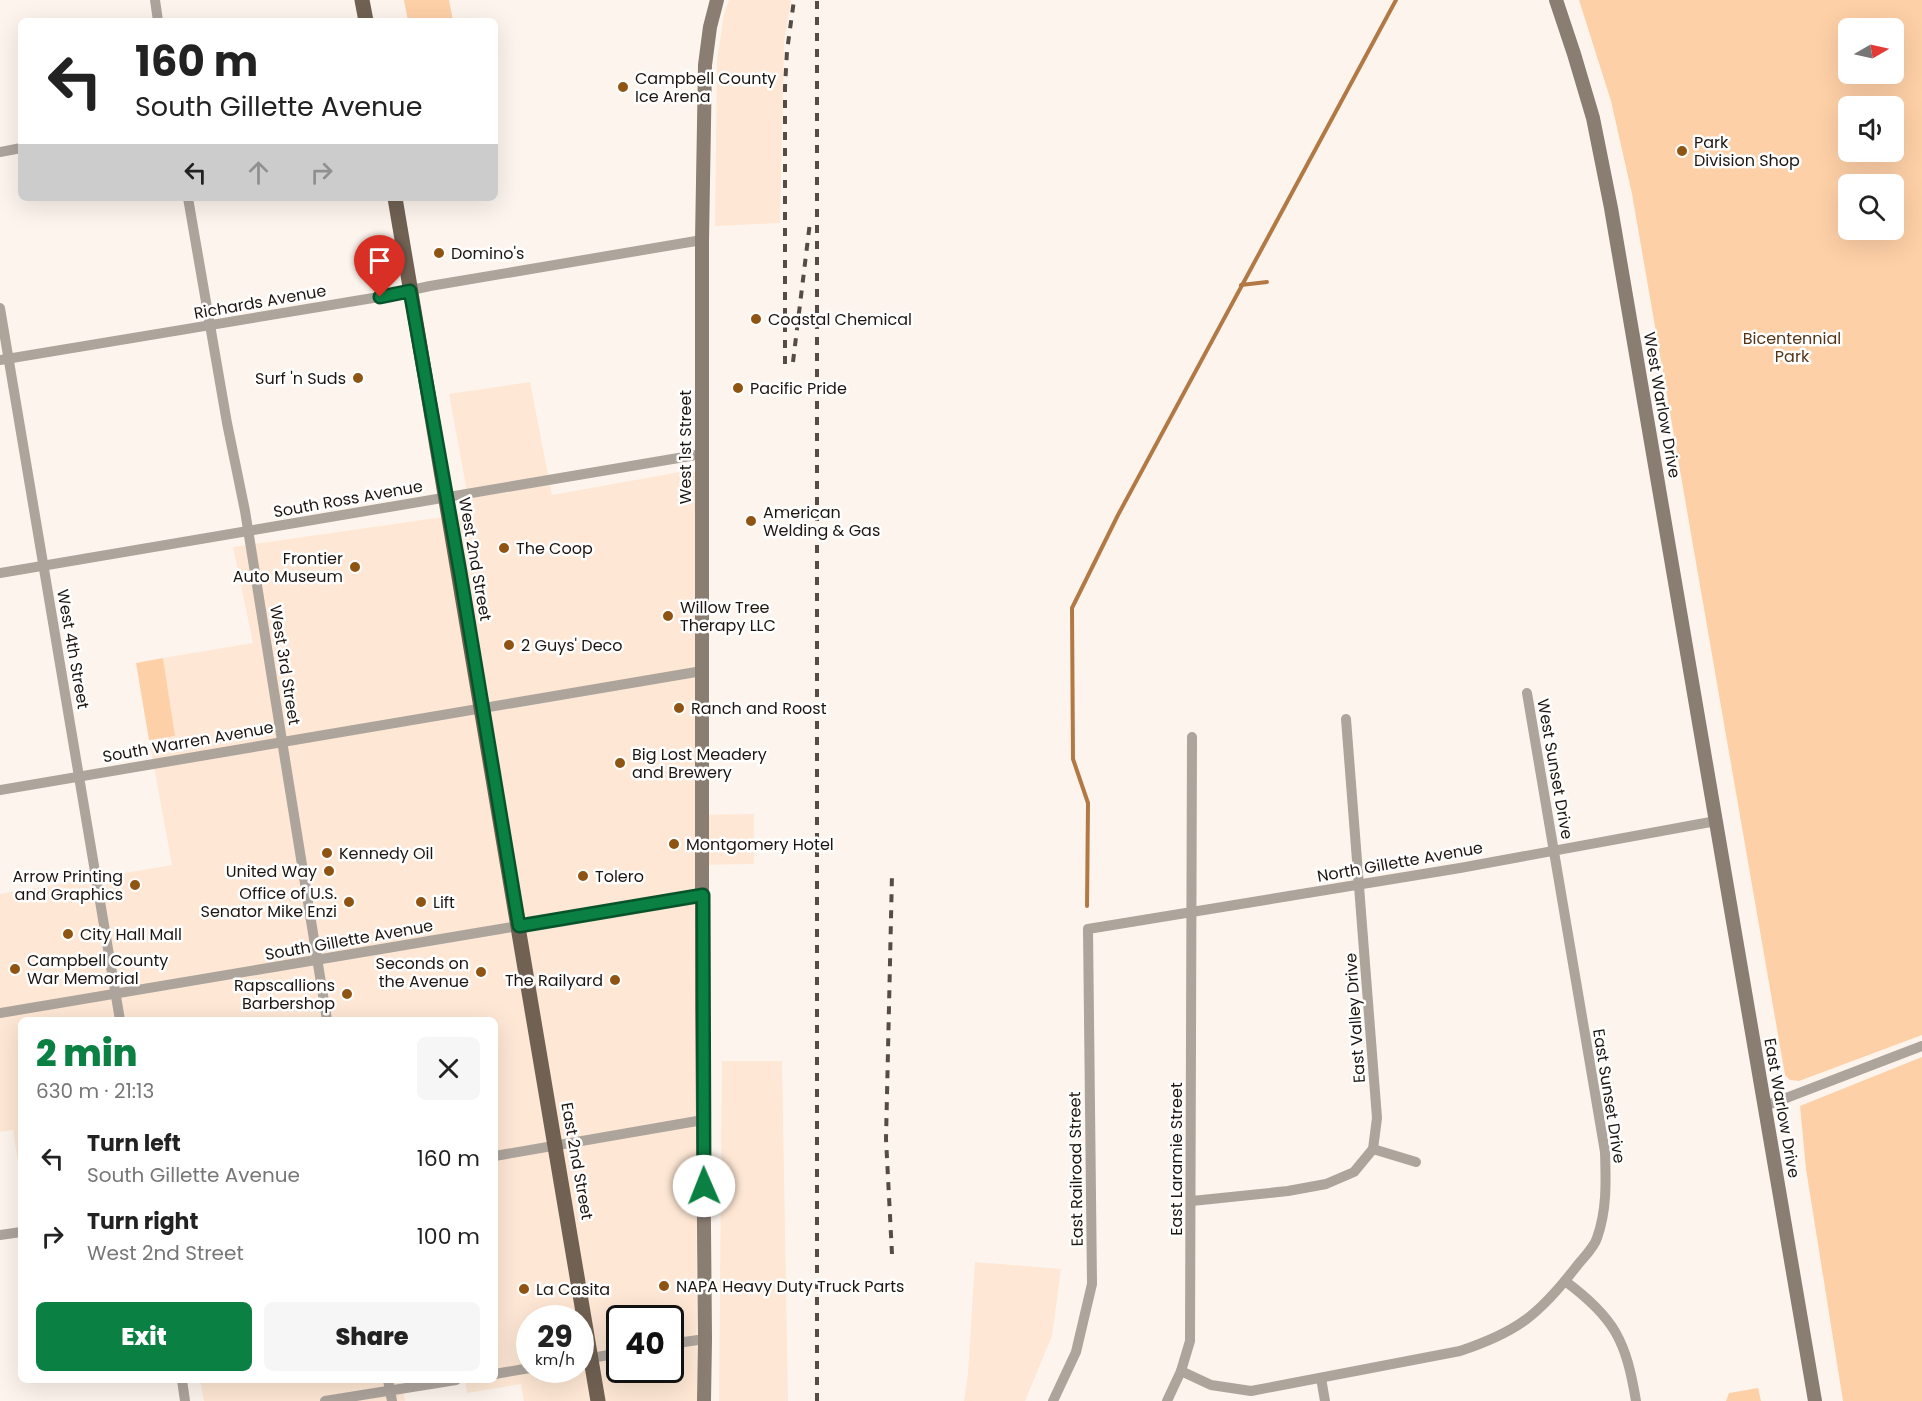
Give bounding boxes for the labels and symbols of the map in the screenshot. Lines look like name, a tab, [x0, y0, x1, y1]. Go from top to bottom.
north arrow	[1838, 18, 1904, 84]
place label: Campbell County Ice Arena	[635, 67, 776, 108]
marker: Campbell County Ice Arena	[616, 80, 630, 94]
place label: Park Division Shop	[1694, 131, 1800, 172]
marker: Park Division Shop	[1675, 144, 1689, 158]
pin	[354, 235, 405, 297]
place label: Domino's	[451, 242, 524, 265]
marker: Domino's	[432, 246, 446, 260]
street label: Richards Avenue	[192, 279, 328, 325]
place label: Coastal Chemical	[768, 308, 912, 331]
marker: Coastal Chemical	[749, 312, 763, 326]
park label: Bicentennial Park	[1743, 327, 1841, 368]
street label: West Warlow Drive	[1638, 330, 1686, 480]
place label: Surf 'n Suds	[255, 367, 346, 390]
marker: Surf 'n Suds	[351, 371, 365, 385]
place label: Pacific Pride	[750, 377, 847, 400]
marker: Pacific Pride	[731, 381, 745, 395]
street label: West 1st Street	[674, 390, 697, 504]
street label: South Ross Avenue	[272, 475, 425, 523]
street label: West 2nd Street	[453, 495, 497, 623]
place label: American Welding & Gas	[763, 501, 880, 542]
marker: American Welding & Gas	[744, 514, 758, 528]
place label: The Coop	[516, 537, 593, 560]
marker: The Coop	[497, 541, 511, 555]
place label: Frontier Auto Museum	[233, 547, 343, 588]
marker: Frontier Auto Museum	[348, 560, 362, 574]
street label: West 4th Street	[51, 587, 95, 711]
place label: Willow Tree Therapy LLC	[680, 596, 776, 637]
street label: West 3rd Street	[264, 603, 306, 727]
marker: Willow Tree Therapy LLC	[661, 609, 675, 623]
place label: 2 Guys' Deco	[521, 634, 623, 657]
marker: 2 Guys' Deco	[502, 638, 516, 652]
place label: Ranch and Roost	[691, 697, 827, 720]
street label: West Sunset Drive	[1531, 697, 1579, 841]
marker: Ranch and Roost	[672, 701, 686, 715]
street label: South Warren Avenue	[101, 716, 275, 768]
place label: Big Lost Meadery and Brewery	[632, 743, 767, 784]
marker: Big Lost Meadery and Brewery	[613, 756, 627, 770]
place label: Montgomery Hotel	[686, 833, 834, 856]
street label: North Gillette Avenue	[1315, 836, 1485, 888]
marker: Montgomery Hotel	[667, 837, 681, 851]
place label: Kennedy Oil	[339, 842, 433, 865]
marker: Kennedy Oil	[320, 846, 334, 860]
place label: United Way	[226, 860, 317, 883]
marker: United Way	[322, 864, 336, 878]
place label: Arrow Printing and Graphics	[12, 865, 123, 906]
place label: Tolero	[595, 865, 644, 888]
marker: Tolero	[576, 869, 590, 883]
marker: Arrow Printing and Graphics	[128, 878, 142, 892]
place label: Office of U.S. Senator Mike Enzi	[201, 882, 337, 923]
place label: Lift	[433, 891, 455, 914]
marker: Office of U.S. Senator Mike Enzi	[342, 895, 356, 909]
marker: Lift	[414, 895, 428, 909]
street label: South Gillette Avenue	[263, 914, 435, 966]
place label: City Hall Mall	[80, 923, 182, 946]
marker: City Hall Mall	[61, 927, 75, 941]
place label: Campbell County War Memorial	[27, 949, 168, 990]
place label: Seconds on the Avenue	[376, 952, 469, 993]
street label: East Valley Drive	[1339, 952, 1371, 1084]
marker: Campbell County War Memorial	[8, 962, 22, 976]
marker: Seconds on the Avenue	[474, 965, 488, 979]
place label: The Railyard	[505, 969, 603, 992]
marker: The Railyard	[608, 973, 622, 987]
place label: Rapscallions Barbershop	[234, 974, 335, 1015]
marker: Rapscallions Barbershop	[340, 987, 354, 1001]
street label: East Sunset Drive	[1587, 1027, 1631, 1165]
street label: East Warlow Drive	[1758, 1036, 1806, 1180]
street label: East Laramie Street	[1165, 1082, 1188, 1236]
street label: East Railroad Street	[1063, 1091, 1089, 1247]
street label: East 2nd Street	[555, 1100, 599, 1222]
position arrow	[672, 1154, 736, 1218]
place label: NAPA Heavy Duty Truck Parts	[676, 1275, 904, 1298]
place label: La Casita	[536, 1278, 610, 1301]
marker: NAPA Heavy Duty Truck Parts	[657, 1279, 671, 1293]
marker: La Casita	[517, 1282, 531, 1296]
speed limit sign: 40	[606, 1305, 684, 1383]

